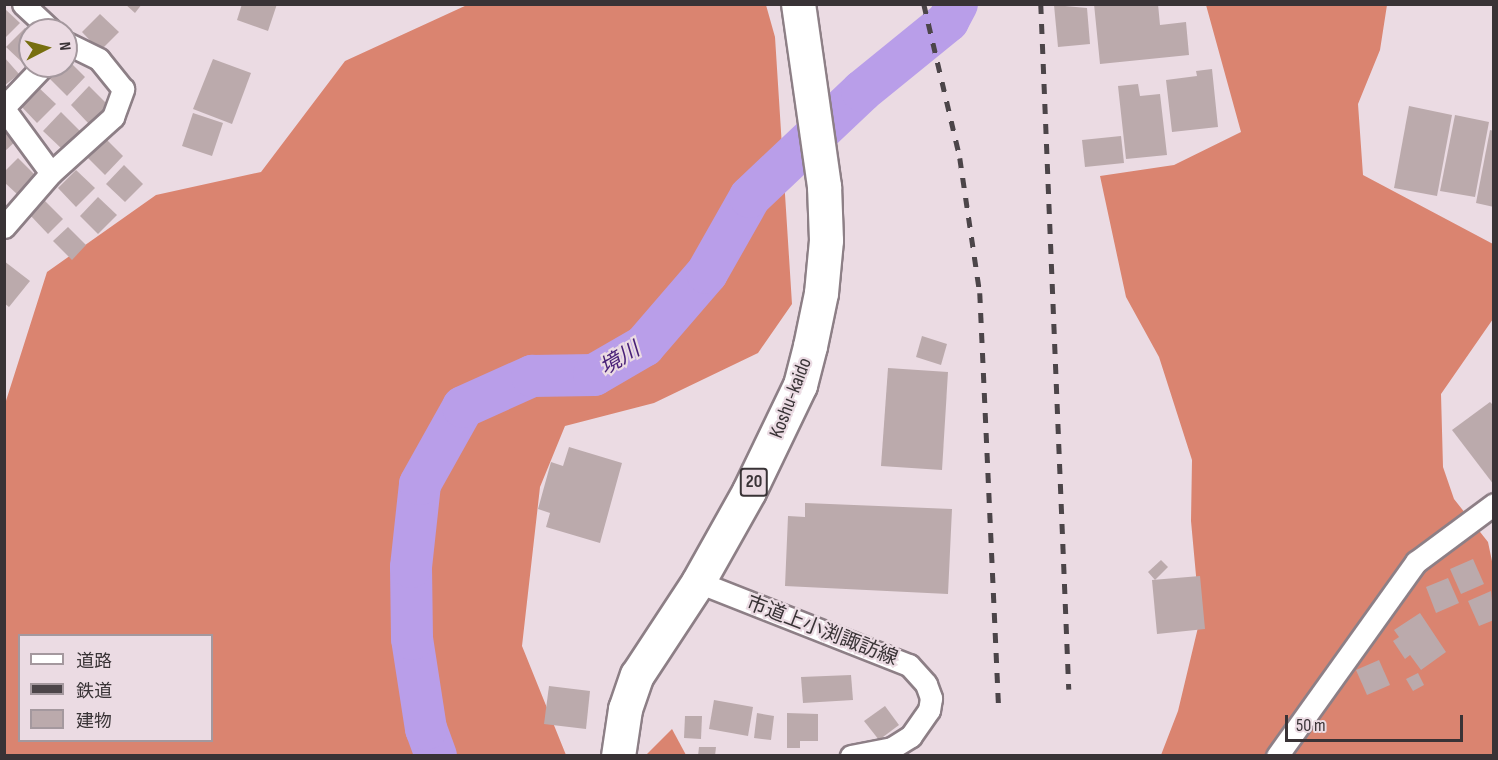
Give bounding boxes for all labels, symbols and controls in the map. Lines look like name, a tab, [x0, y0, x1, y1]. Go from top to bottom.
north arrow	[18, 18, 78, 78]
text: N	[55, 41, 74, 52]
water label: 境川	[596, 337, 644, 381]
street label: Koshu-kaido	[765, 354, 817, 442]
road number: 20	[739, 467, 769, 497]
street label: 市道上小渕諏訪線	[743, 591, 901, 671]
legend	[18, 634, 213, 742]
text: 道路	[76, 651, 112, 672]
text: 鉄道	[76, 681, 112, 702]
scale bar	[1288, 703, 1466, 741]
text: 建物	[76, 711, 112, 732]
text: 50 m	[1296, 715, 1326, 736]

